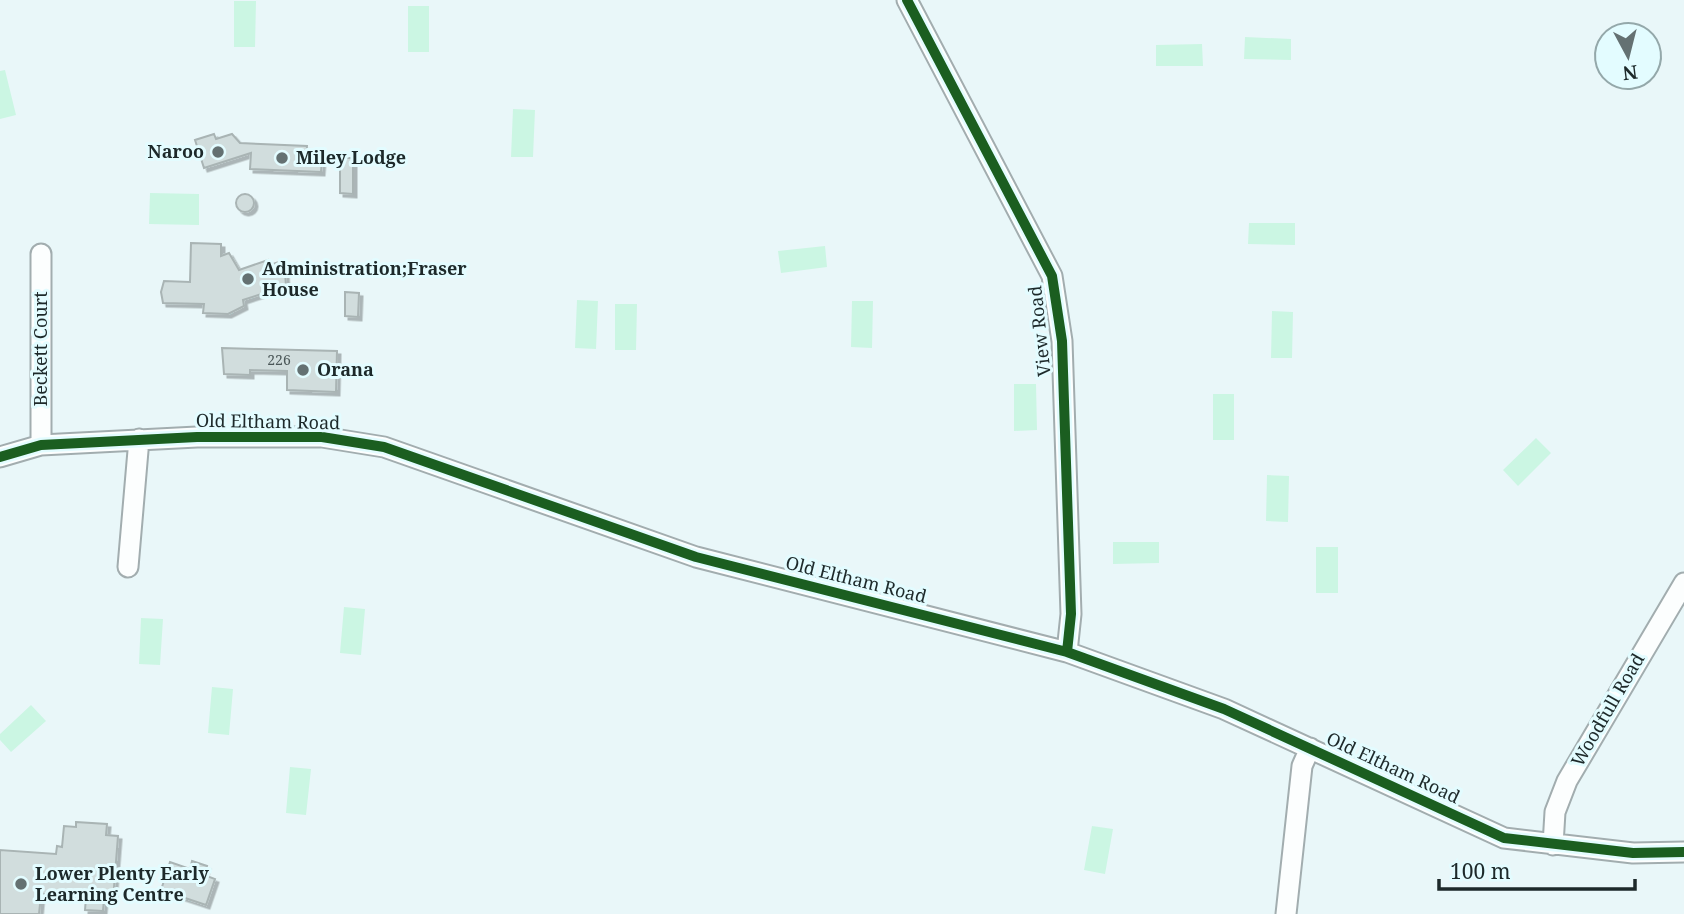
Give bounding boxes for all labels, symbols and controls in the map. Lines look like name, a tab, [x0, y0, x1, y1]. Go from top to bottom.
north arrow	[1593, 21, 1663, 91]
text: N	[1621, 59, 1639, 87]
place label: Naroo	[147, 139, 204, 163]
marker: Naroo	[210, 144, 226, 160]
place label: Miley Lodge	[296, 145, 406, 169]
marker: Miley Lodge	[274, 150, 290, 166]
place label: Administration;Fraser House	[262, 256, 467, 301]
marker: Administration;Fraser House	[240, 271, 256, 287]
street label: View Road	[1022, 285, 1056, 378]
street label: Beckett Court	[28, 291, 52, 407]
house number: 226	[267, 350, 291, 369]
place label: Orana	[317, 357, 374, 381]
marker: Orana	[295, 362, 311, 378]
street label: Old Eltham Road	[196, 408, 340, 434]
street label: Old Eltham Road	[783, 550, 929, 608]
street label: Woodfull Road	[1565, 649, 1649, 770]
street label: Old Eltham Road	[1323, 726, 1464, 808]
scale bar	[1439, 848, 1635, 892]
text: 100 m	[1450, 857, 1511, 885]
place label: Lower Plenty Early Learning Centre	[35, 861, 209, 906]
marker: Lower Plenty Early Learning Centre	[13, 876, 29, 892]

